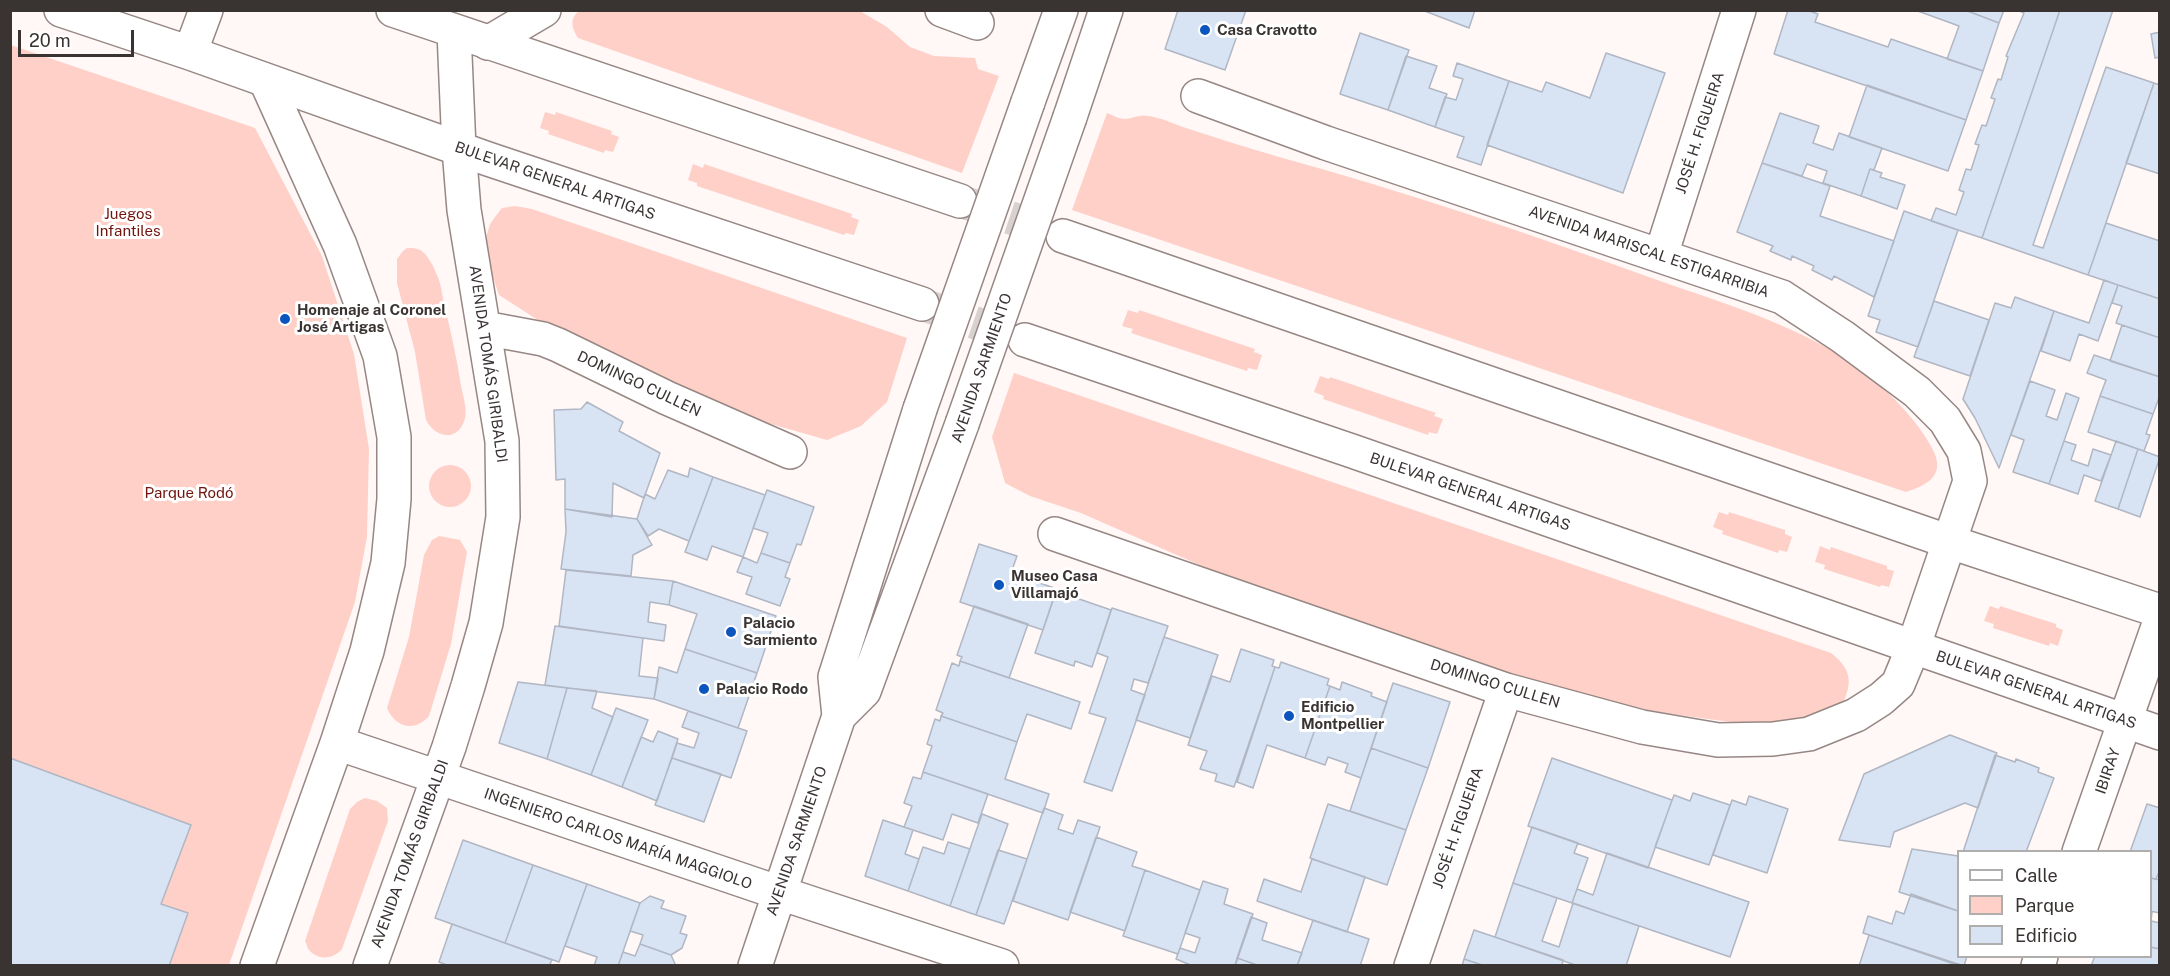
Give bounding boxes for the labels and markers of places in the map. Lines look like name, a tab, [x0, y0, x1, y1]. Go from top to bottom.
place label: Casa Cravotto	[1217, 21, 1317, 39]
marker: Casa Cravotto	[1198, 23, 1212, 37]
place label: Homenaje al Coronel José Artigas	[297, 301, 446, 336]
marker: Homenaje al Coronel José Artigas	[278, 312, 292, 326]
place label: Museo Casa Villamajó	[1011, 567, 1098, 602]
marker: Museo Casa Villamajó	[992, 578, 1006, 592]
place label: Palacio Sarmiento	[743, 614, 817, 649]
marker: Palacio Sarmiento	[724, 625, 738, 639]
place label: Palacio Rodo	[716, 680, 808, 698]
marker: Palacio Rodo	[697, 682, 711, 696]
place label: Edificio Montpellier	[1301, 698, 1384, 733]
marker: Edificio Montpellier	[1282, 709, 1296, 723]

